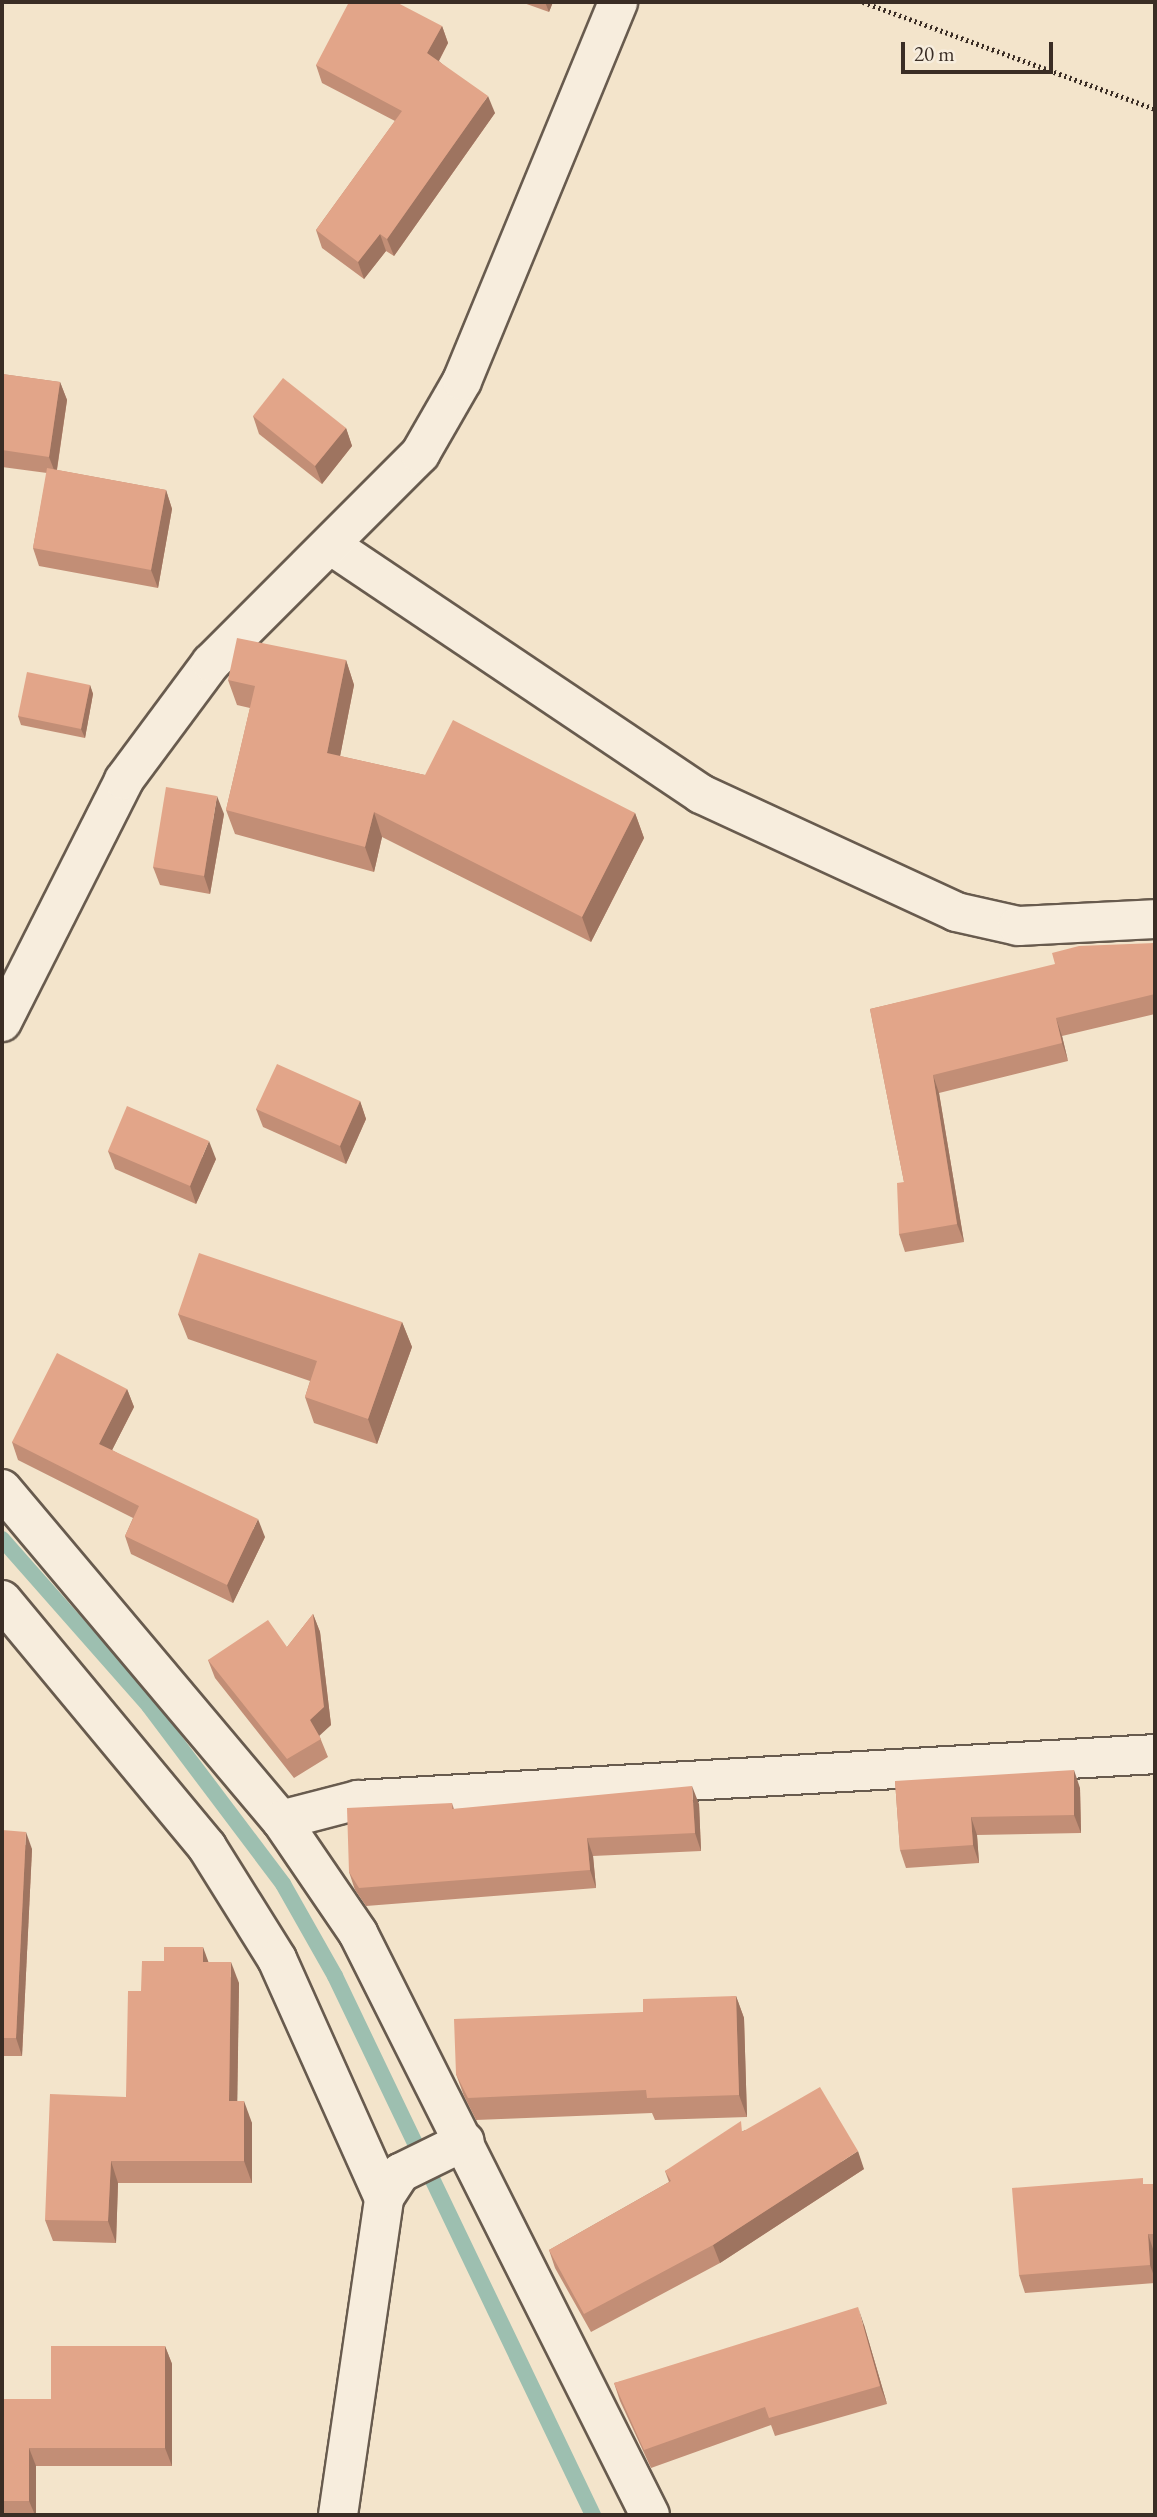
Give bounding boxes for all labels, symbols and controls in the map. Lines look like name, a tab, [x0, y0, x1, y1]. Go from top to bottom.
scale bar	[905, 28, 1057, 72]
text: 20 m	[914, 40, 955, 67]

